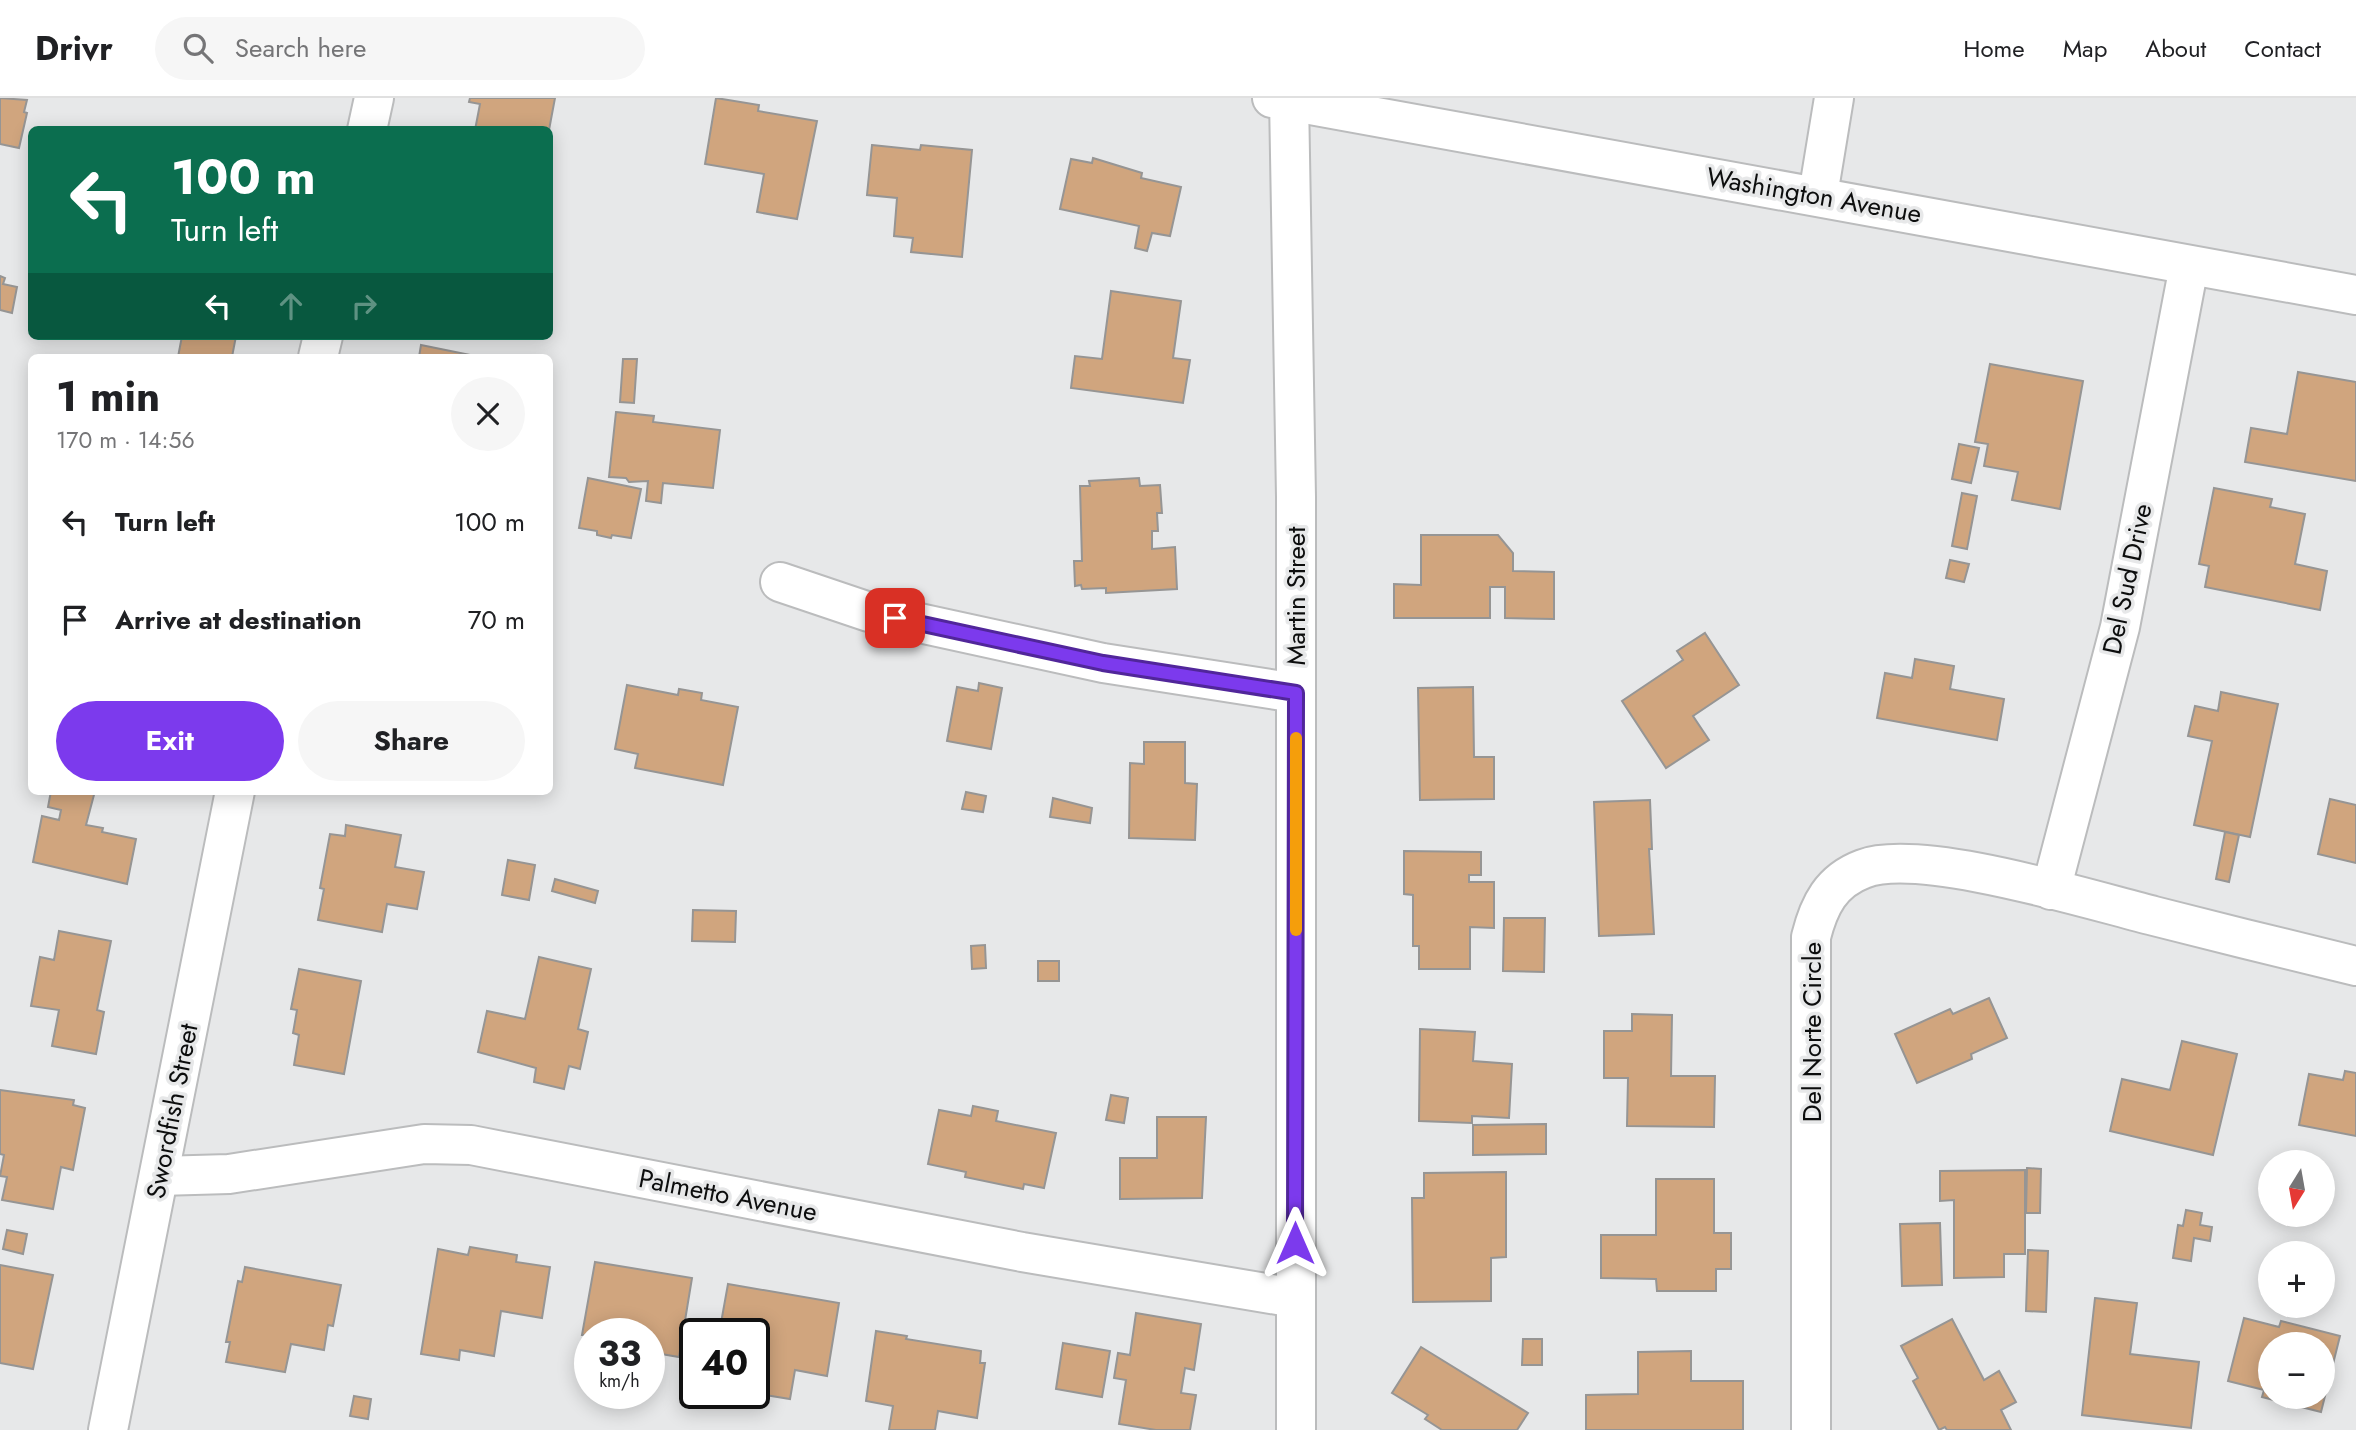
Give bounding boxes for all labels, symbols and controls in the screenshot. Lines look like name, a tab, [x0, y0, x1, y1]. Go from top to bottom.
search box	[155, 17, 645, 80]
text: Drivr	[35, 25, 113, 72]
icon: search	[179, 29, 217, 67]
text: Search here	[235, 29, 366, 67]
text: Home	[1963, 31, 2025, 66]
text: Map	[2063, 31, 2107, 66]
text: About	[2145, 31, 2206, 66]
text: Contact	[2244, 31, 2321, 66]
text: 100 m	[171, 142, 316, 212]
icon: left	[56, 154, 147, 245]
street label: Washington Avenue	[1703, 157, 1925, 233]
text: Turn left	[171, 207, 278, 253]
icon: left	[199, 287, 237, 325]
icon: ahead	[272, 287, 310, 325]
icon: right	[345, 287, 383, 325]
text: 1 min	[56, 366, 160, 427]
button: close	[451, 377, 525, 451]
text: 170 m · 14:56	[56, 423, 195, 457]
street label: Del Sud Drive	[2092, 500, 2162, 658]
icon: left	[56, 503, 94, 541]
text: Turn left	[115, 503, 215, 541]
text: 100 m	[454, 503, 525, 541]
street label: Martin Street	[1277, 526, 1315, 665]
pin	[865, 588, 925, 648]
icon: arrive	[876, 599, 914, 637]
icon: arrive	[56, 601, 94, 639]
text: Arrive at destination	[115, 601, 362, 639]
text: 70 m	[468, 601, 525, 639]
button: Exit	[56, 701, 284, 781]
button: Share	[298, 701, 525, 781]
street label: Del Norte Circle	[1793, 942, 1831, 1122]
street label: Swordfish Street	[136, 1019, 208, 1202]
north arrow	[2258, 1150, 2334, 1227]
map controls	[2258, 1150, 2335, 1409]
street label: Palmetto Avenue	[635, 1159, 821, 1231]
position arrow	[1258, 1206, 1332, 1280]
button: +	[2258, 1241, 2335, 1318]
speed limit sign: 40	[679, 1318, 770, 1409]
text: 33	[598, 1329, 641, 1379]
button: −	[2258, 1332, 2335, 1409]
text: km/h	[599, 1368, 640, 1394]

